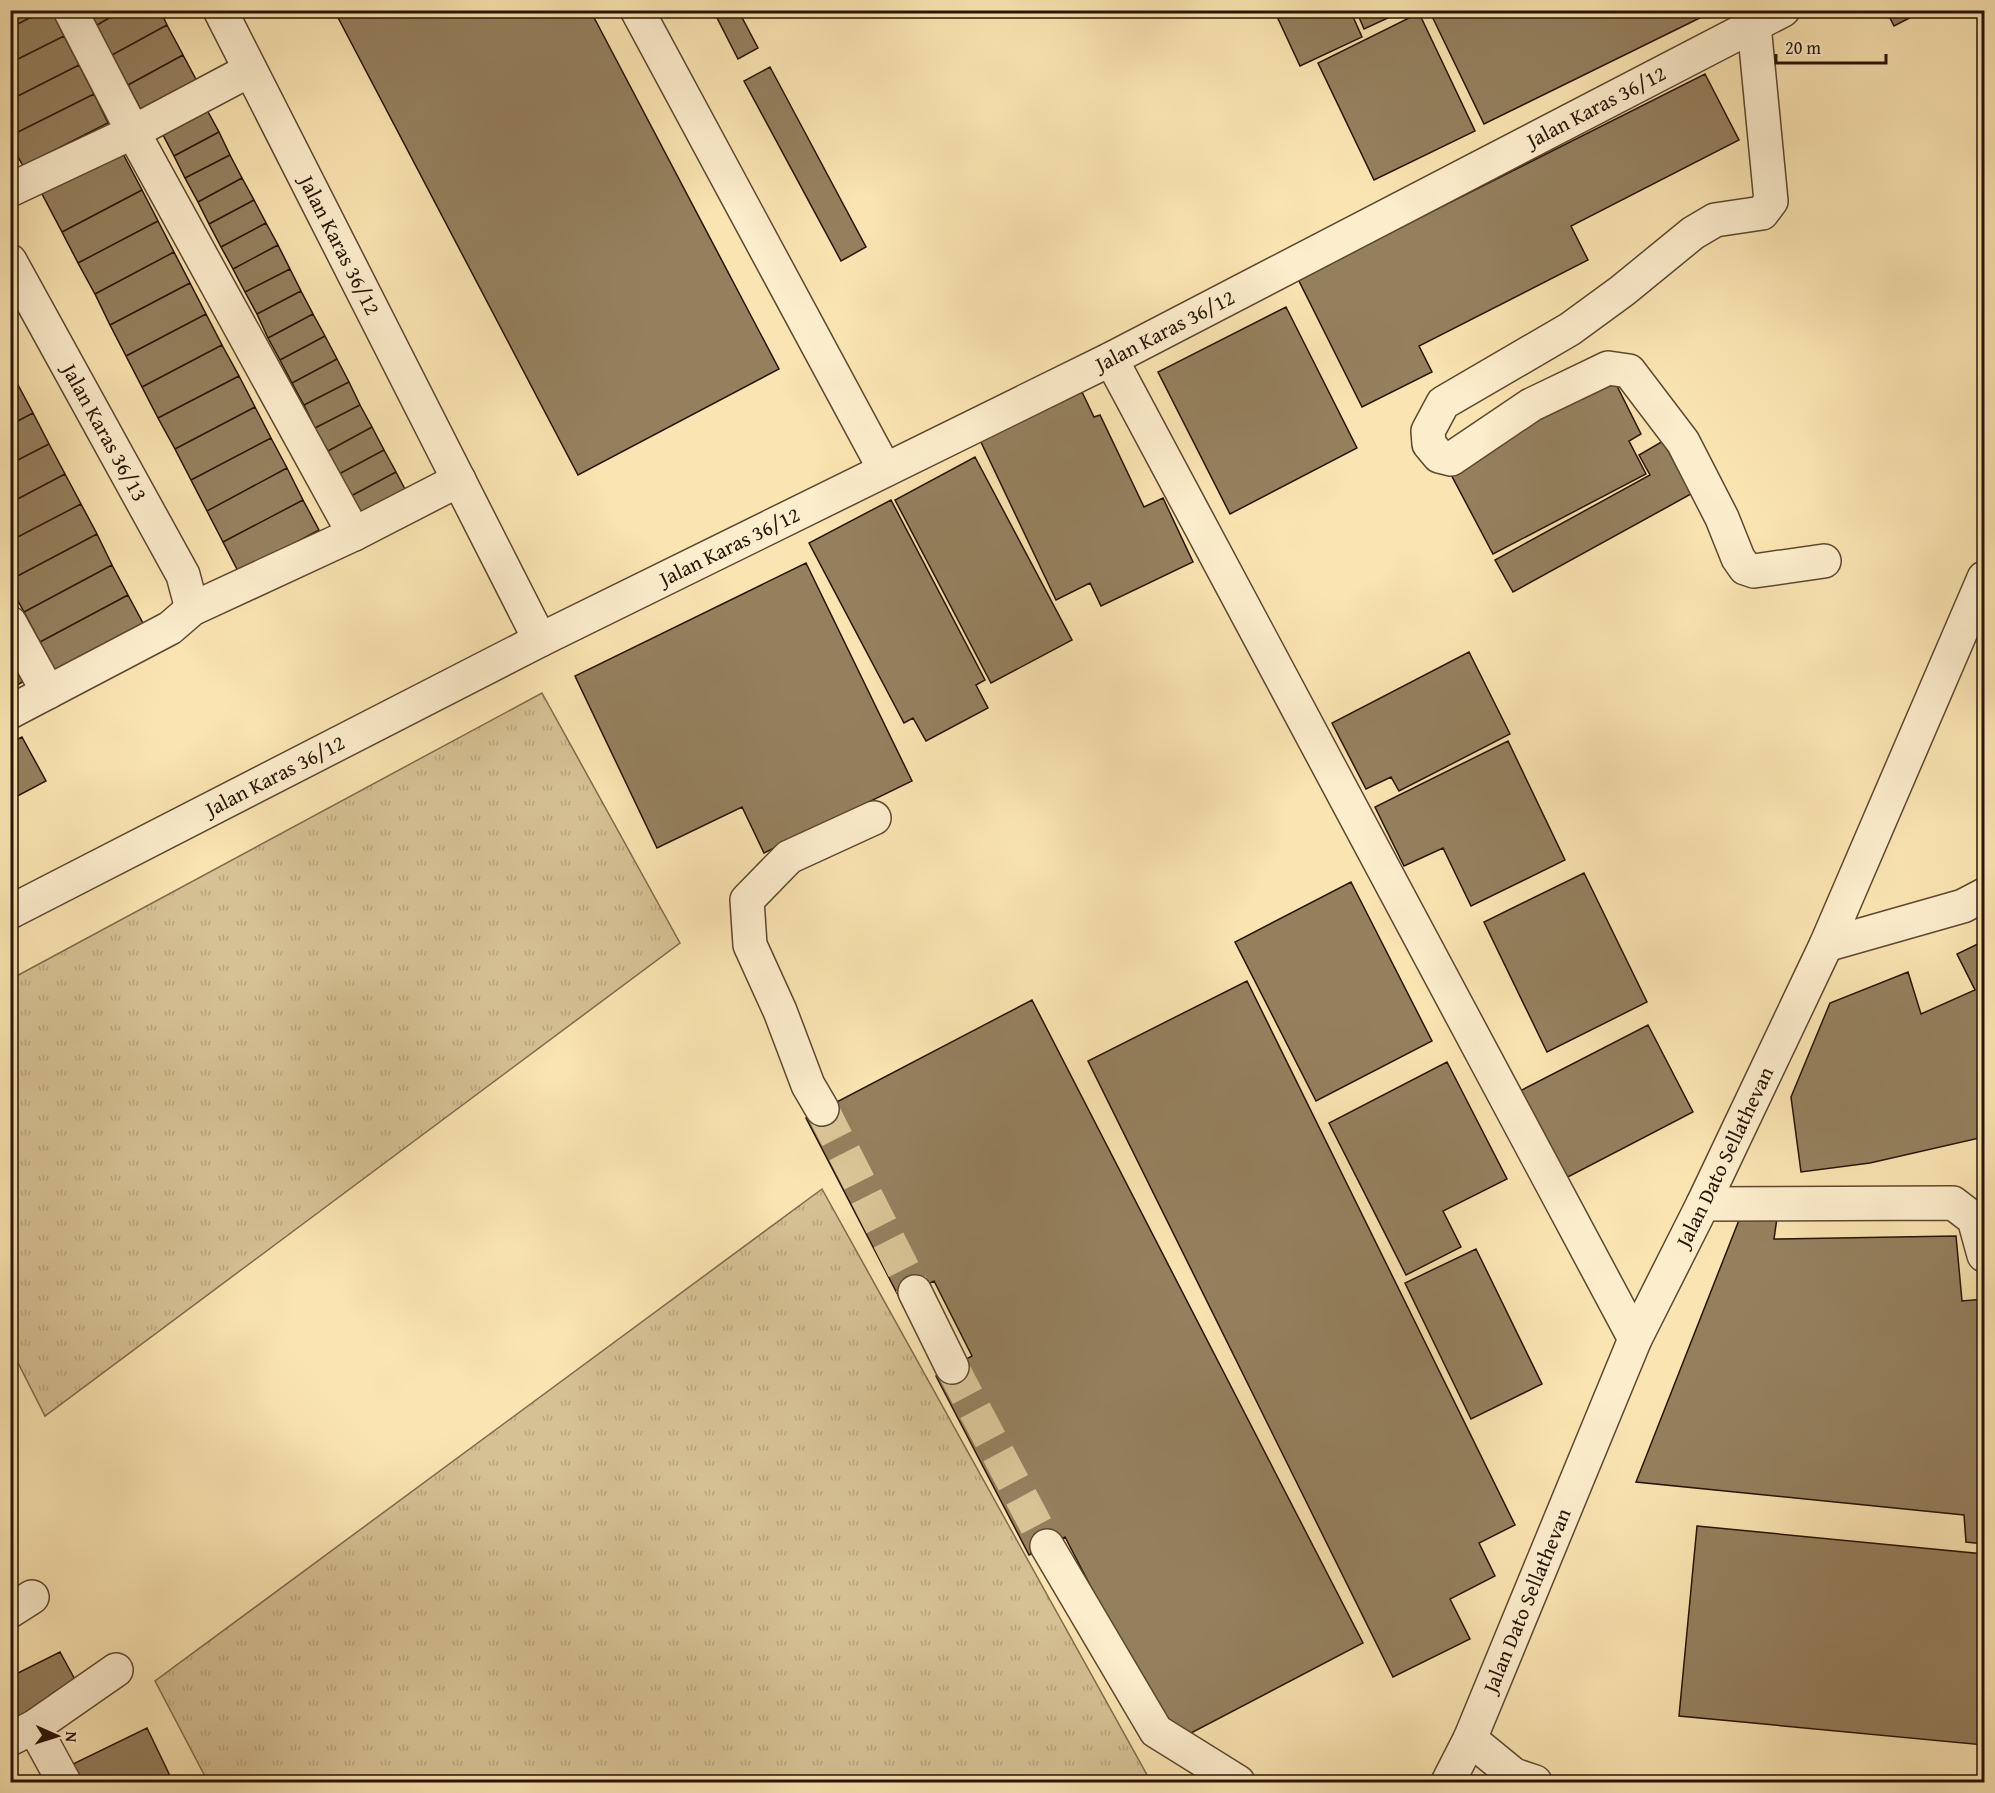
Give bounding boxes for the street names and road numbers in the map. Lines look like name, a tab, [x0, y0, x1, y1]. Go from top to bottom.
street label: Jalan Karas 36/12	[1518, 57, 1671, 157]
street label: Jalan Karas 36/12	[290, 167, 388, 320]
street label: Jalan Karas 36/12	[1087, 281, 1240, 381]
street label: Jalan Karas 36/13	[53, 355, 156, 507]
street label: Jalan Karas 36/12	[651, 499, 805, 595]
street label: Jalan Karas 36/12	[197, 727, 350, 826]
street label: Jalan Dato Sellathevan	[1666, 1061, 1781, 1255]
street label: Jalan Dato Sellathevan	[1474, 1503, 1579, 1700]

